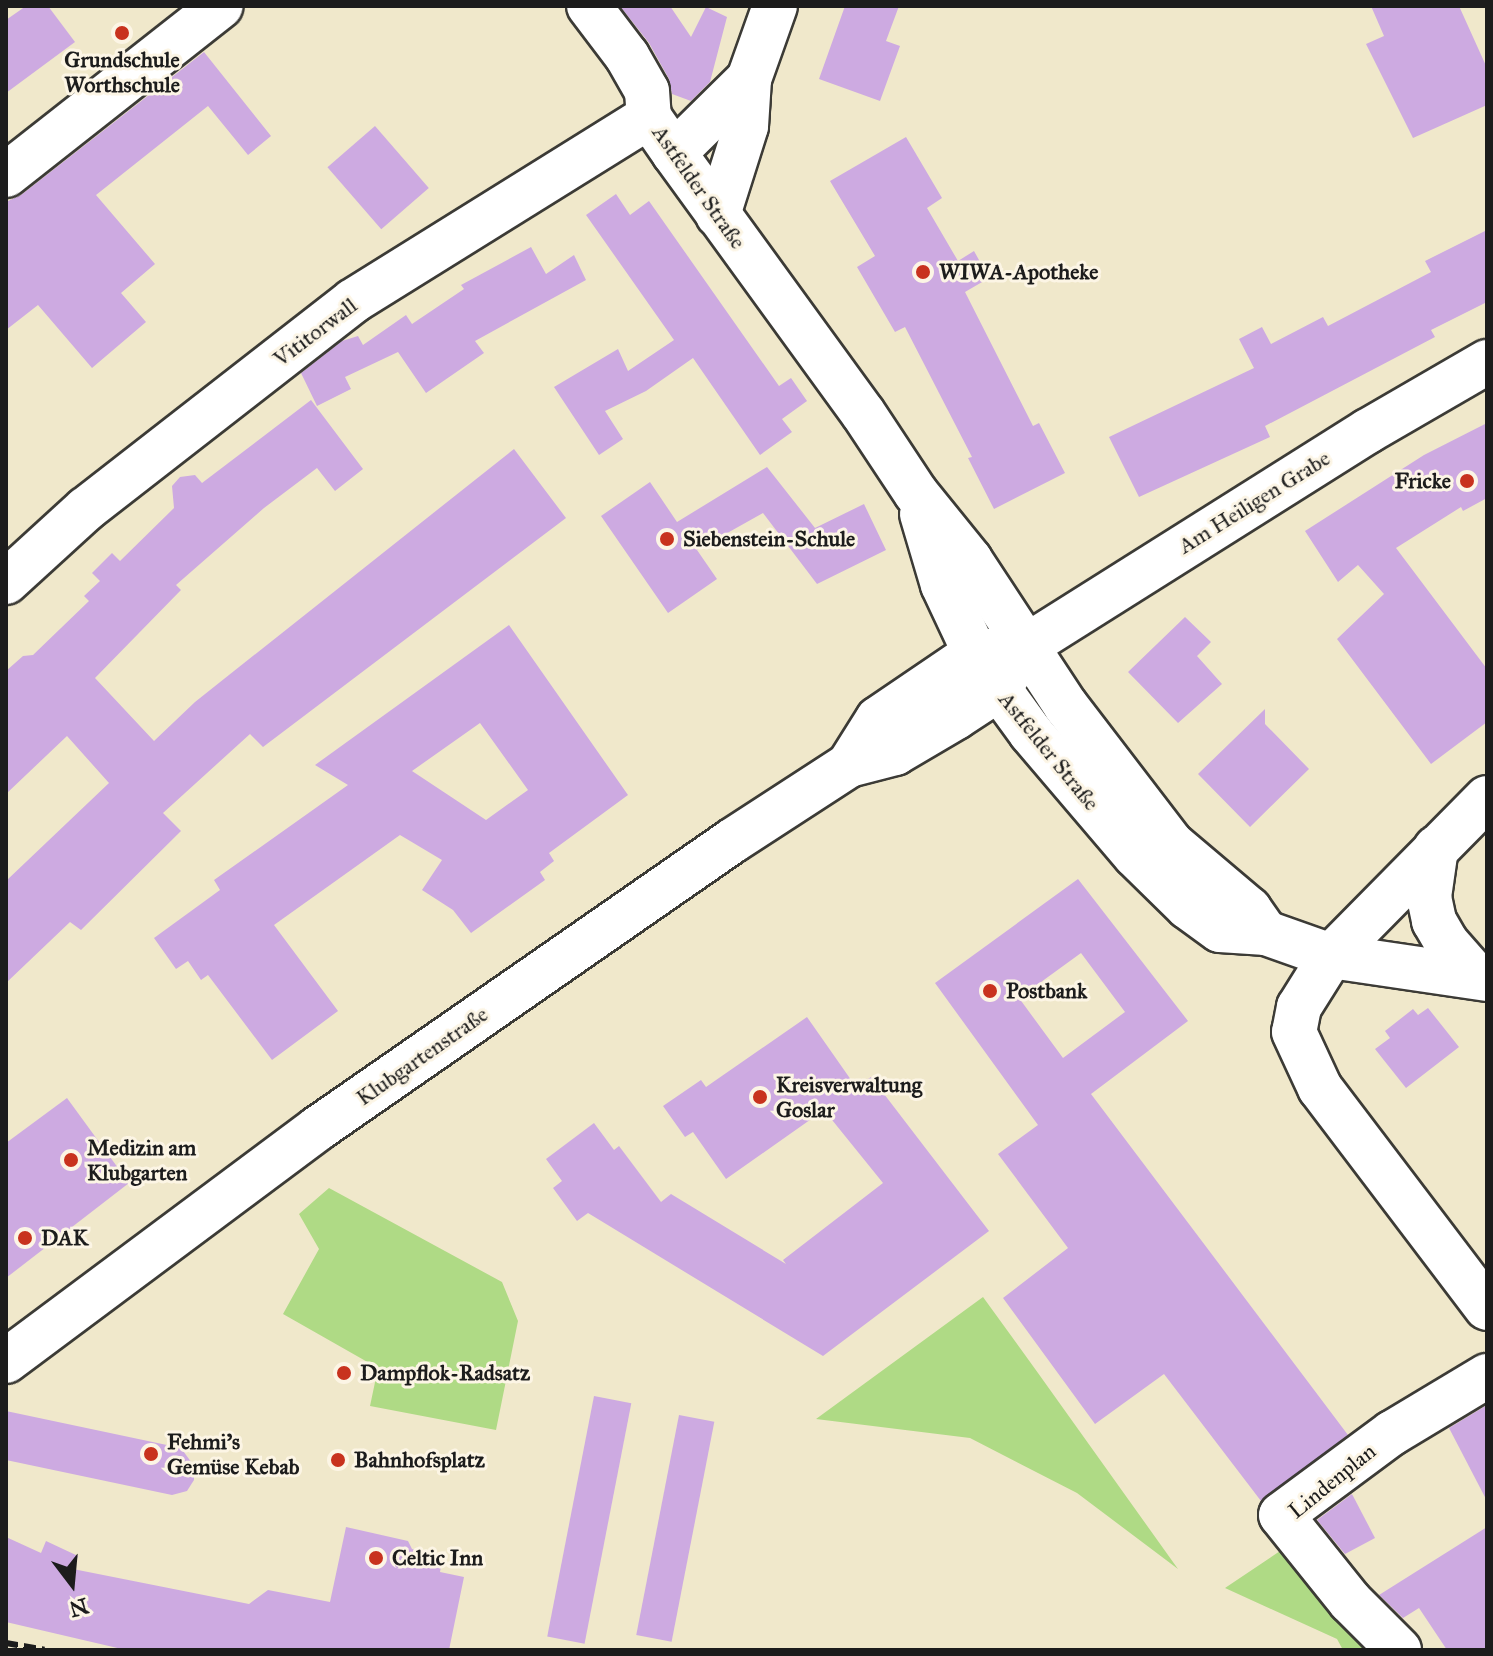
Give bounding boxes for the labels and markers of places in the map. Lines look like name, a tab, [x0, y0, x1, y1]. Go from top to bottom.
marker: Grundschule Worthschule	[113, 24, 131, 42]
place label: Grundschule Worthschule	[64, 46, 180, 98]
place label: WIWA-Apotheke	[939, 259, 1098, 285]
marker: WIWA-Apotheke	[914, 263, 932, 281]
place label: Fricke	[1394, 468, 1451, 494]
marker: Fricke	[1458, 472, 1476, 490]
place label: Siebenstein-Schule	[683, 526, 855, 552]
marker: Siebenstein-Schule	[658, 530, 676, 548]
place label: Postbank	[1006, 978, 1087, 1004]
marker: Postbank	[981, 982, 999, 1000]
place label: Kreisverwaltung Goslar	[776, 1071, 922, 1122]
marker: Kreisverwaltung Goslar	[751, 1088, 769, 1106]
place label: Medizin am Klubgarten	[87, 1134, 196, 1186]
marker: Medizin am Klubgarten	[62, 1151, 80, 1169]
place label: DAK	[41, 1225, 88, 1251]
marker: DAK	[16, 1229, 34, 1247]
place label: Dampflok-Radsatz	[360, 1360, 530, 1386]
marker: Dampflok-Radsatz	[335, 1364, 353, 1382]
place label: Fehmi's Gemüse Kebab	[167, 1428, 299, 1480]
marker: Fehmi's Gemüse Kebab	[142, 1445, 160, 1463]
place label: Bahnhofsplatz	[354, 1447, 485, 1473]
marker: Bahnhofsplatz	[329, 1451, 347, 1469]
place label: Celtic Inn	[392, 1545, 483, 1571]
marker: Celtic Inn	[367, 1549, 385, 1567]

